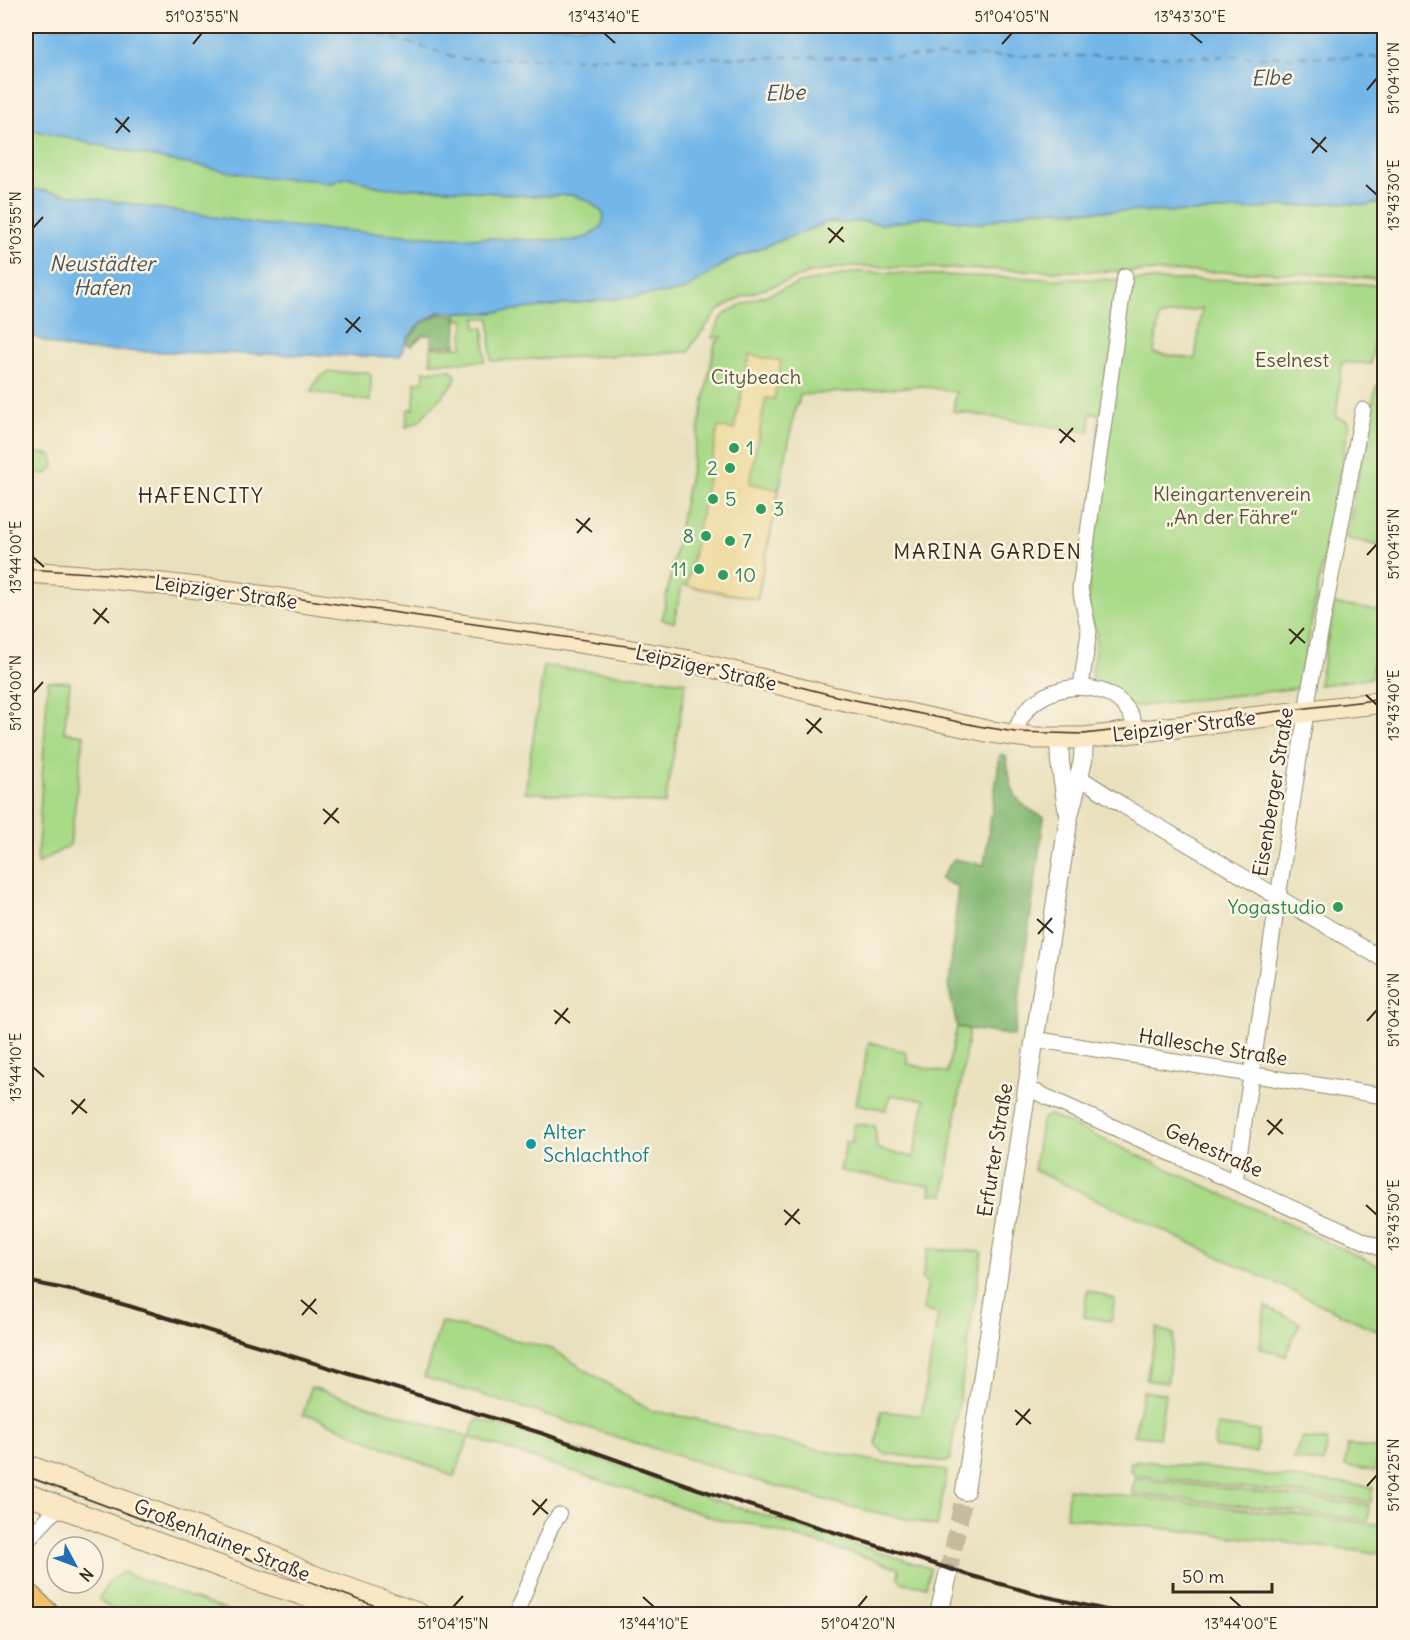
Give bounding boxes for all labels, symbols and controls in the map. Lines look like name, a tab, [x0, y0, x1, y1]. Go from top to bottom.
text: 51°03'55"N	[165, 7, 239, 26]
text: 13°43'40"E	[568, 7, 640, 26]
text: 51°04'05"N	[975, 7, 1049, 26]
text: 13°43'30"E	[1154, 7, 1226, 26]
text: 51°04'10"N	[1384, 42, 1403, 114]
water label: Elbe	[1251, 63, 1293, 92]
water label: Elbe	[765, 78, 807, 107]
text: 13°43'30"E	[1384, 159, 1403, 231]
text: 51°03'55"N	[6, 191, 25, 265]
water label: Neustädter Hafen	[49, 250, 157, 301]
park label: Eselnest	[1255, 347, 1329, 372]
park label: Citybeach	[711, 364, 801, 389]
place label: 1	[746, 435, 754, 460]
marker: 1	[727, 441, 741, 455]
place label: 2	[707, 455, 718, 480]
marker: 2	[723, 461, 737, 475]
park label: Kleingartenverein „An der Fähre“	[1153, 481, 1311, 529]
district label: HAFENCITY	[138, 482, 264, 509]
place label: 5	[725, 486, 737, 511]
marker: 5	[706, 492, 720, 506]
place label: 3	[773, 496, 784, 521]
marker: 3	[754, 502, 768, 516]
text: 51°04'15"N	[1384, 508, 1403, 580]
text: 13°44'00"E	[6, 520, 25, 594]
place label: 8	[682, 523, 694, 548]
place label: 7	[742, 528, 752, 553]
marker: 8	[699, 529, 713, 543]
marker: 7	[723, 534, 737, 548]
district label: MARINA GARDEN	[893, 538, 1083, 565]
place label: 11	[671, 556, 687, 581]
marker: 11	[692, 562, 706, 576]
place label: 10	[735, 562, 756, 587]
marker: 10	[716, 568, 730, 582]
street label: Leipziger Straße	[153, 569, 299, 614]
street label: Leipziger Straße	[633, 639, 779, 696]
text: 51°04'00"N	[6, 655, 25, 731]
text: 13°43'40"E	[1384, 669, 1403, 741]
street label: Leipziger Straße	[1111, 704, 1257, 747]
street label: Eisenberger Straße	[1247, 706, 1298, 878]
place label: Yogastudio	[1228, 894, 1326, 919]
marker: Yogastudio	[1331, 900, 1345, 914]
text: 51°04'20"N	[1384, 973, 1403, 1047]
street label: Hallesche Straße	[1137, 1022, 1289, 1071]
text: 13°44'10"E	[6, 1032, 25, 1102]
street label: Erfurter Straße	[972, 1081, 1017, 1219]
street label: Gehestraße	[1161, 1117, 1267, 1182]
place label: Alter Schlachthof	[543, 1119, 650, 1167]
marker: Alter Schlachthof	[524, 1137, 538, 1151]
text: 13°43'50"E	[1384, 1179, 1403, 1251]
text: 51°04'25"N	[1384, 1438, 1403, 1512]
street label: Großenhainer Straße	[130, 1493, 314, 1586]
north arrow	[45, 1535, 105, 1595]
scale bar	[1173, 1556, 1272, 1594]
text: N	[75, 1564, 97, 1586]
text: 50 m	[1182, 1565, 1224, 1588]
text: 51°04'15"N	[417, 1614, 489, 1633]
text: 13°44'10"E	[619, 1614, 689, 1633]
text: 51°04'20"N	[821, 1614, 895, 1633]
text: 13°44'00"E	[1204, 1614, 1278, 1633]

